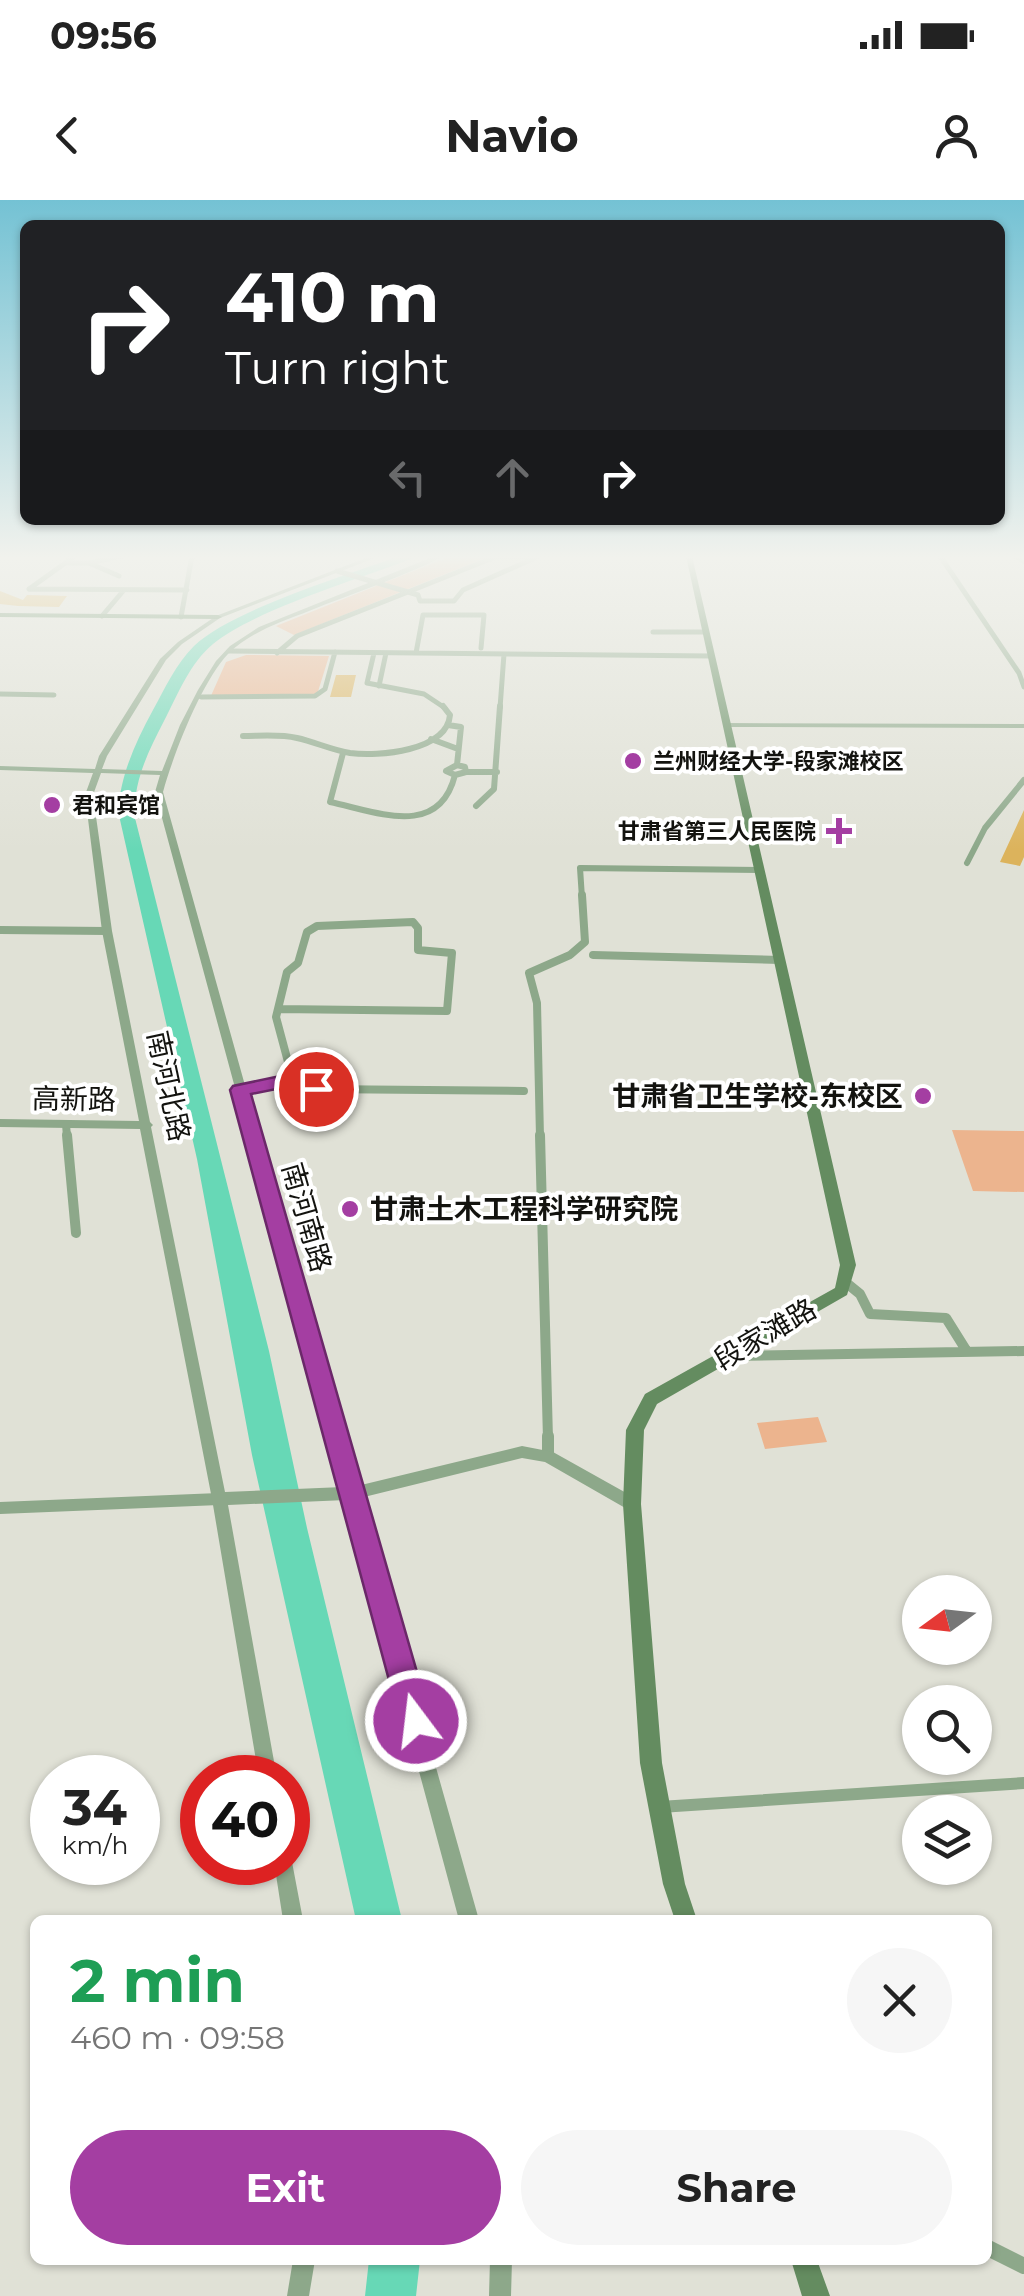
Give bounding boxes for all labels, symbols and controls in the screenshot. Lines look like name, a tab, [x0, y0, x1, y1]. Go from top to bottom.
text: 09:56	[50, 12, 157, 59]
icon: back	[40, 108, 95, 163]
text: Navio	[445, 108, 579, 163]
icon: person	[929, 108, 984, 163]
text: 410 m	[225, 254, 440, 340]
icon: right	[60, 260, 190, 390]
text: Turn right	[225, 340, 450, 395]
icon: left	[380, 450, 435, 505]
icon: ahead	[485, 450, 540, 505]
icon: right	[590, 450, 645, 505]
place label: 兰州财经大学-段家滩校区	[653, 748, 904, 775]
marker: 兰州财经大学-段家滩校区	[622, 750, 644, 772]
place label: 君和宾馆	[72, 792, 160, 819]
marker: 君和宾馆	[41, 794, 63, 816]
place label: 甘肃省第三人民医院	[618, 818, 816, 845]
marker: 甘肃省第三人民医院	[826, 818, 852, 844]
street label: 南河北路	[141, 1028, 197, 1144]
pin	[274, 1047, 359, 1132]
icon: arrive	[289, 1062, 344, 1117]
place label: 甘肃省卫生学校-东校区	[612, 1079, 903, 1113]
street label: 高新路	[32, 1081, 116, 1117]
marker: 甘肃省卫生学校-东校区	[912, 1085, 934, 1107]
street label: 南河南路	[275, 1158, 339, 1276]
place label: 甘肃土木工程科学研究院	[370, 1192, 678, 1226]
marker: 甘肃土木工程科学研究院	[339, 1198, 361, 1220]
street label: 段家滩路	[708, 1291, 822, 1377]
north arrow	[902, 1575, 992, 1665]
map controls	[902, 1575, 992, 1885]
position arrow	[364, 1669, 468, 1773]
button: search	[902, 1685, 992, 1775]
speed limit sign: 40	[180, 1755, 310, 1885]
text: 34	[63, 1777, 127, 1838]
button: layers	[902, 1795, 992, 1885]
text: km/h	[62, 1830, 128, 1860]
text: 2 min	[70, 1944, 245, 2017]
button: close	[847, 1948, 952, 2053]
text: 460 m · 09:58	[70, 2018, 285, 2057]
button: Exit	[70, 2130, 501, 2245]
button: Share	[521, 2130, 952, 2245]

